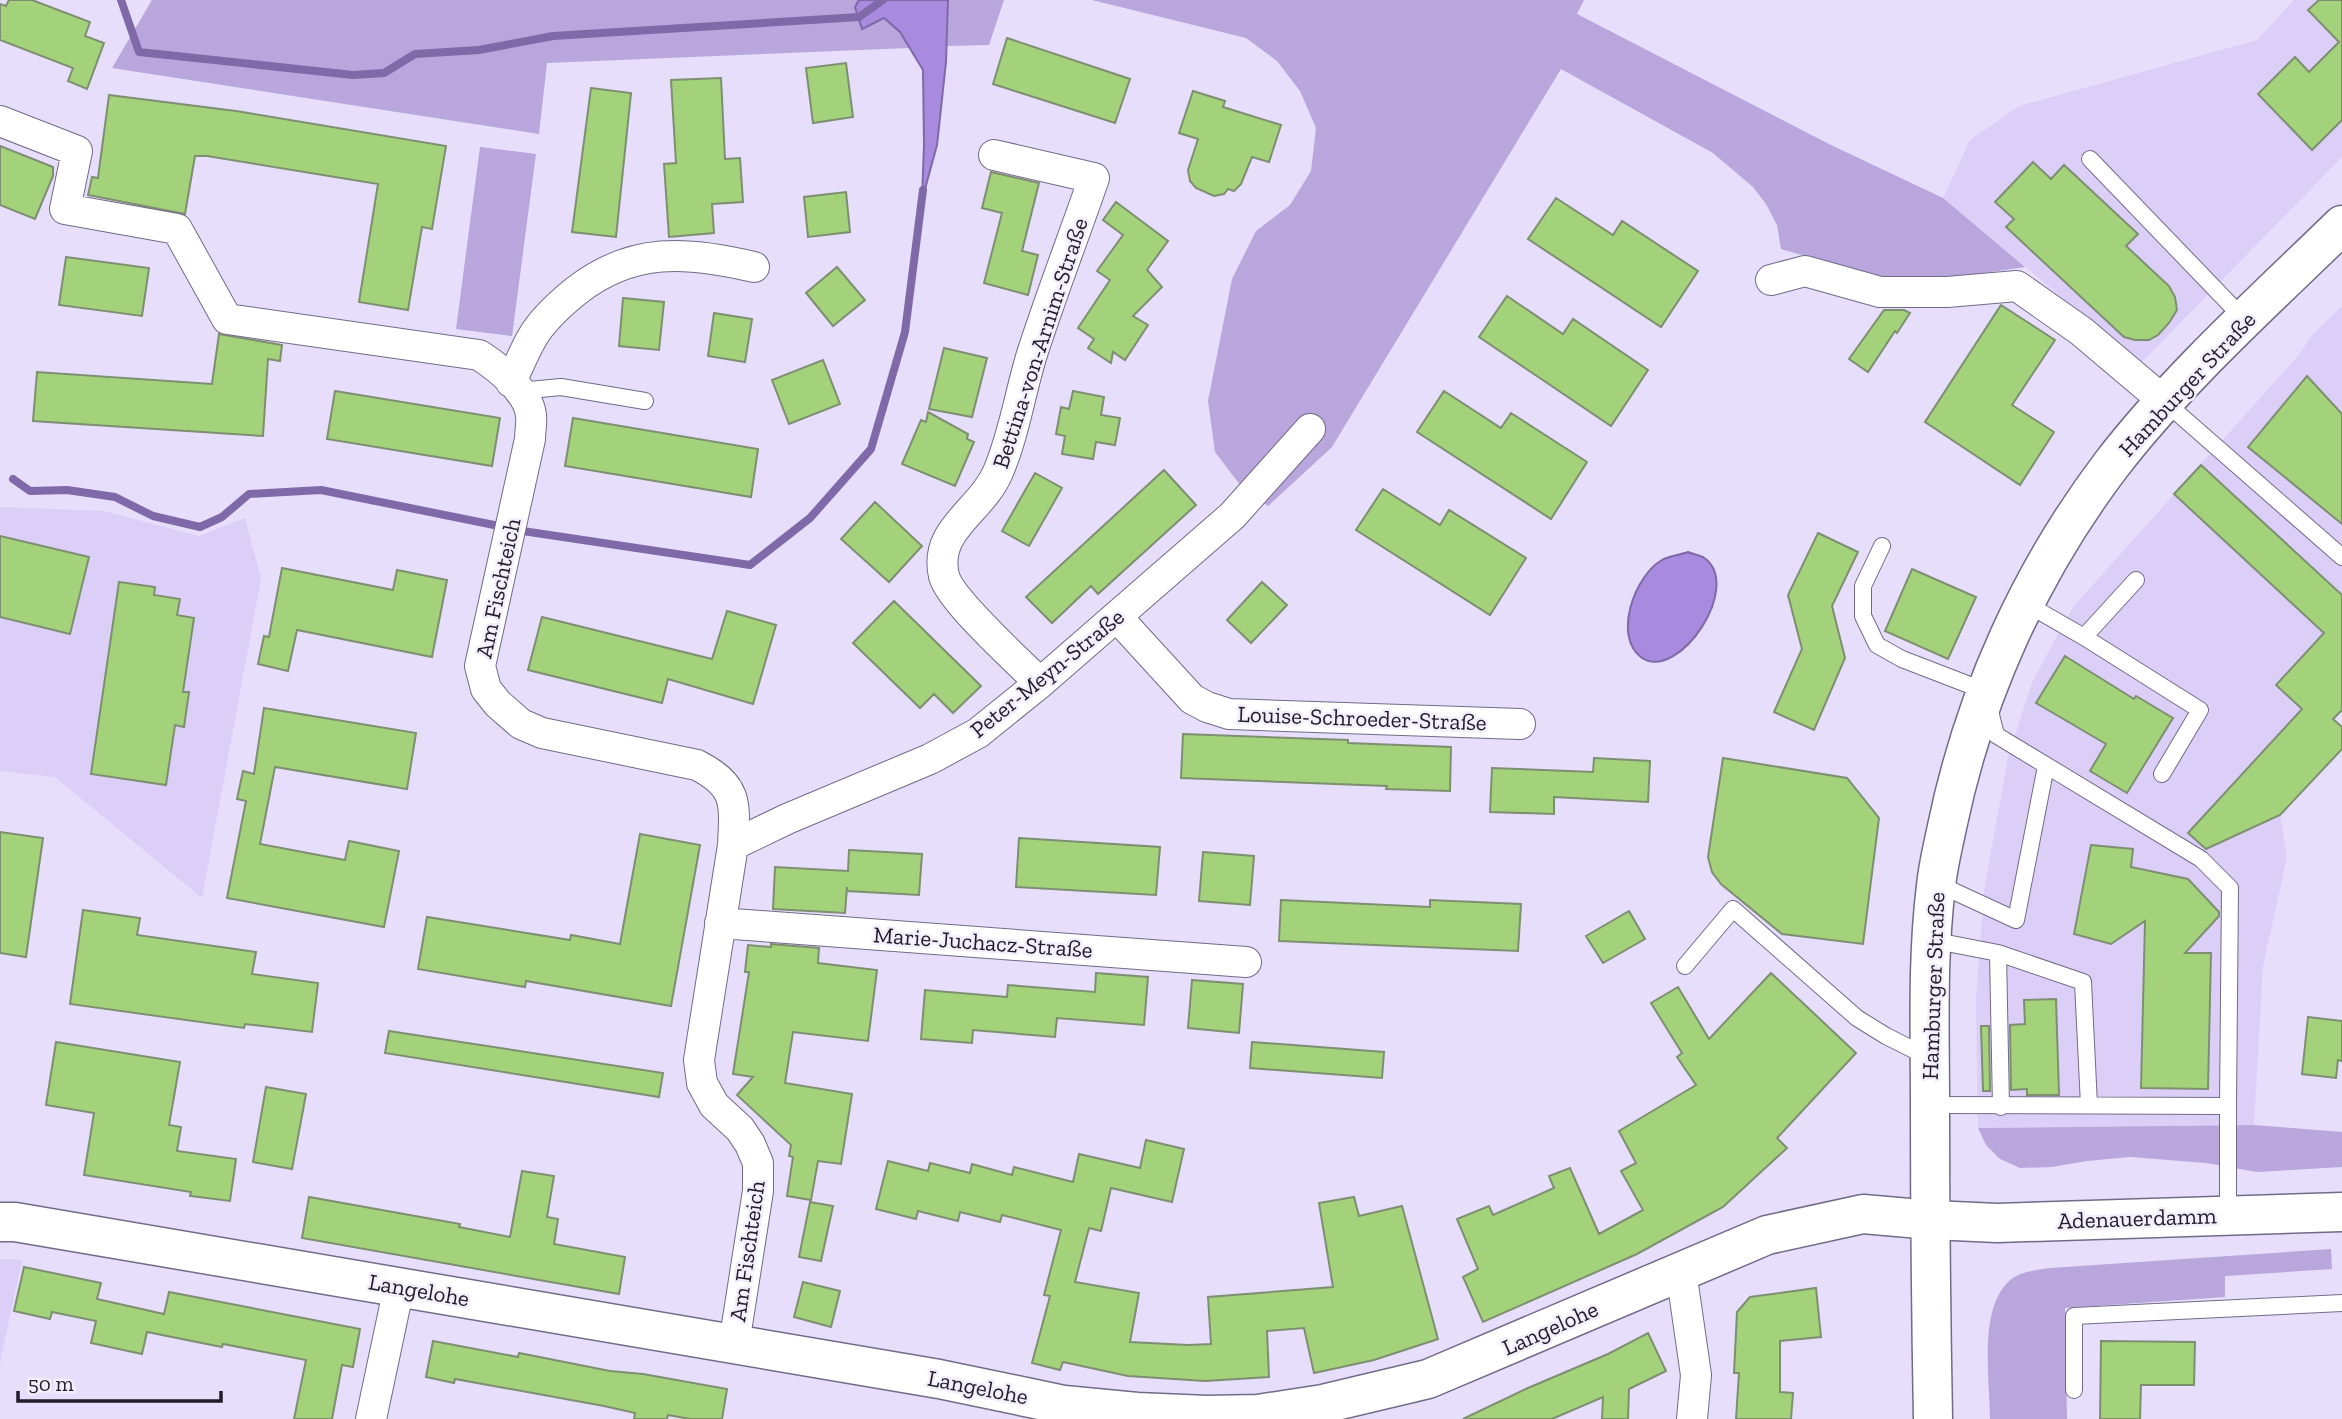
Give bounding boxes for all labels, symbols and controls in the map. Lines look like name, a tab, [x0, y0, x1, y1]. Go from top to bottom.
street label: Bettina-von-Arnim-Straße	[986, 214, 1094, 472]
street label: Hamburger Straße	[2113, 306, 2261, 462]
street label: Am Fischteich	[470, 515, 526, 660]
street label: Peter-Meyn-Straße	[964, 602, 1130, 744]
street label: Louise-Schroeder-Straße	[1237, 700, 1487, 736]
street label: Hamburger Straße	[1916, 891, 1950, 1081]
street label: Marie-Juchacz-Straße	[872, 920, 1094, 964]
street label: Am Fischteich	[723, 1179, 771, 1323]
street label: Adenauerdamm	[2057, 1201, 2217, 1235]
street label: Langelohe	[366, 1267, 472, 1313]
street label: Langelohe	[1498, 1294, 1602, 1362]
scale bar	[18, 1360, 220, 1404]
street label: Langelohe	[925, 1364, 1031, 1410]
text: 50 m	[28, 1371, 74, 1396]

